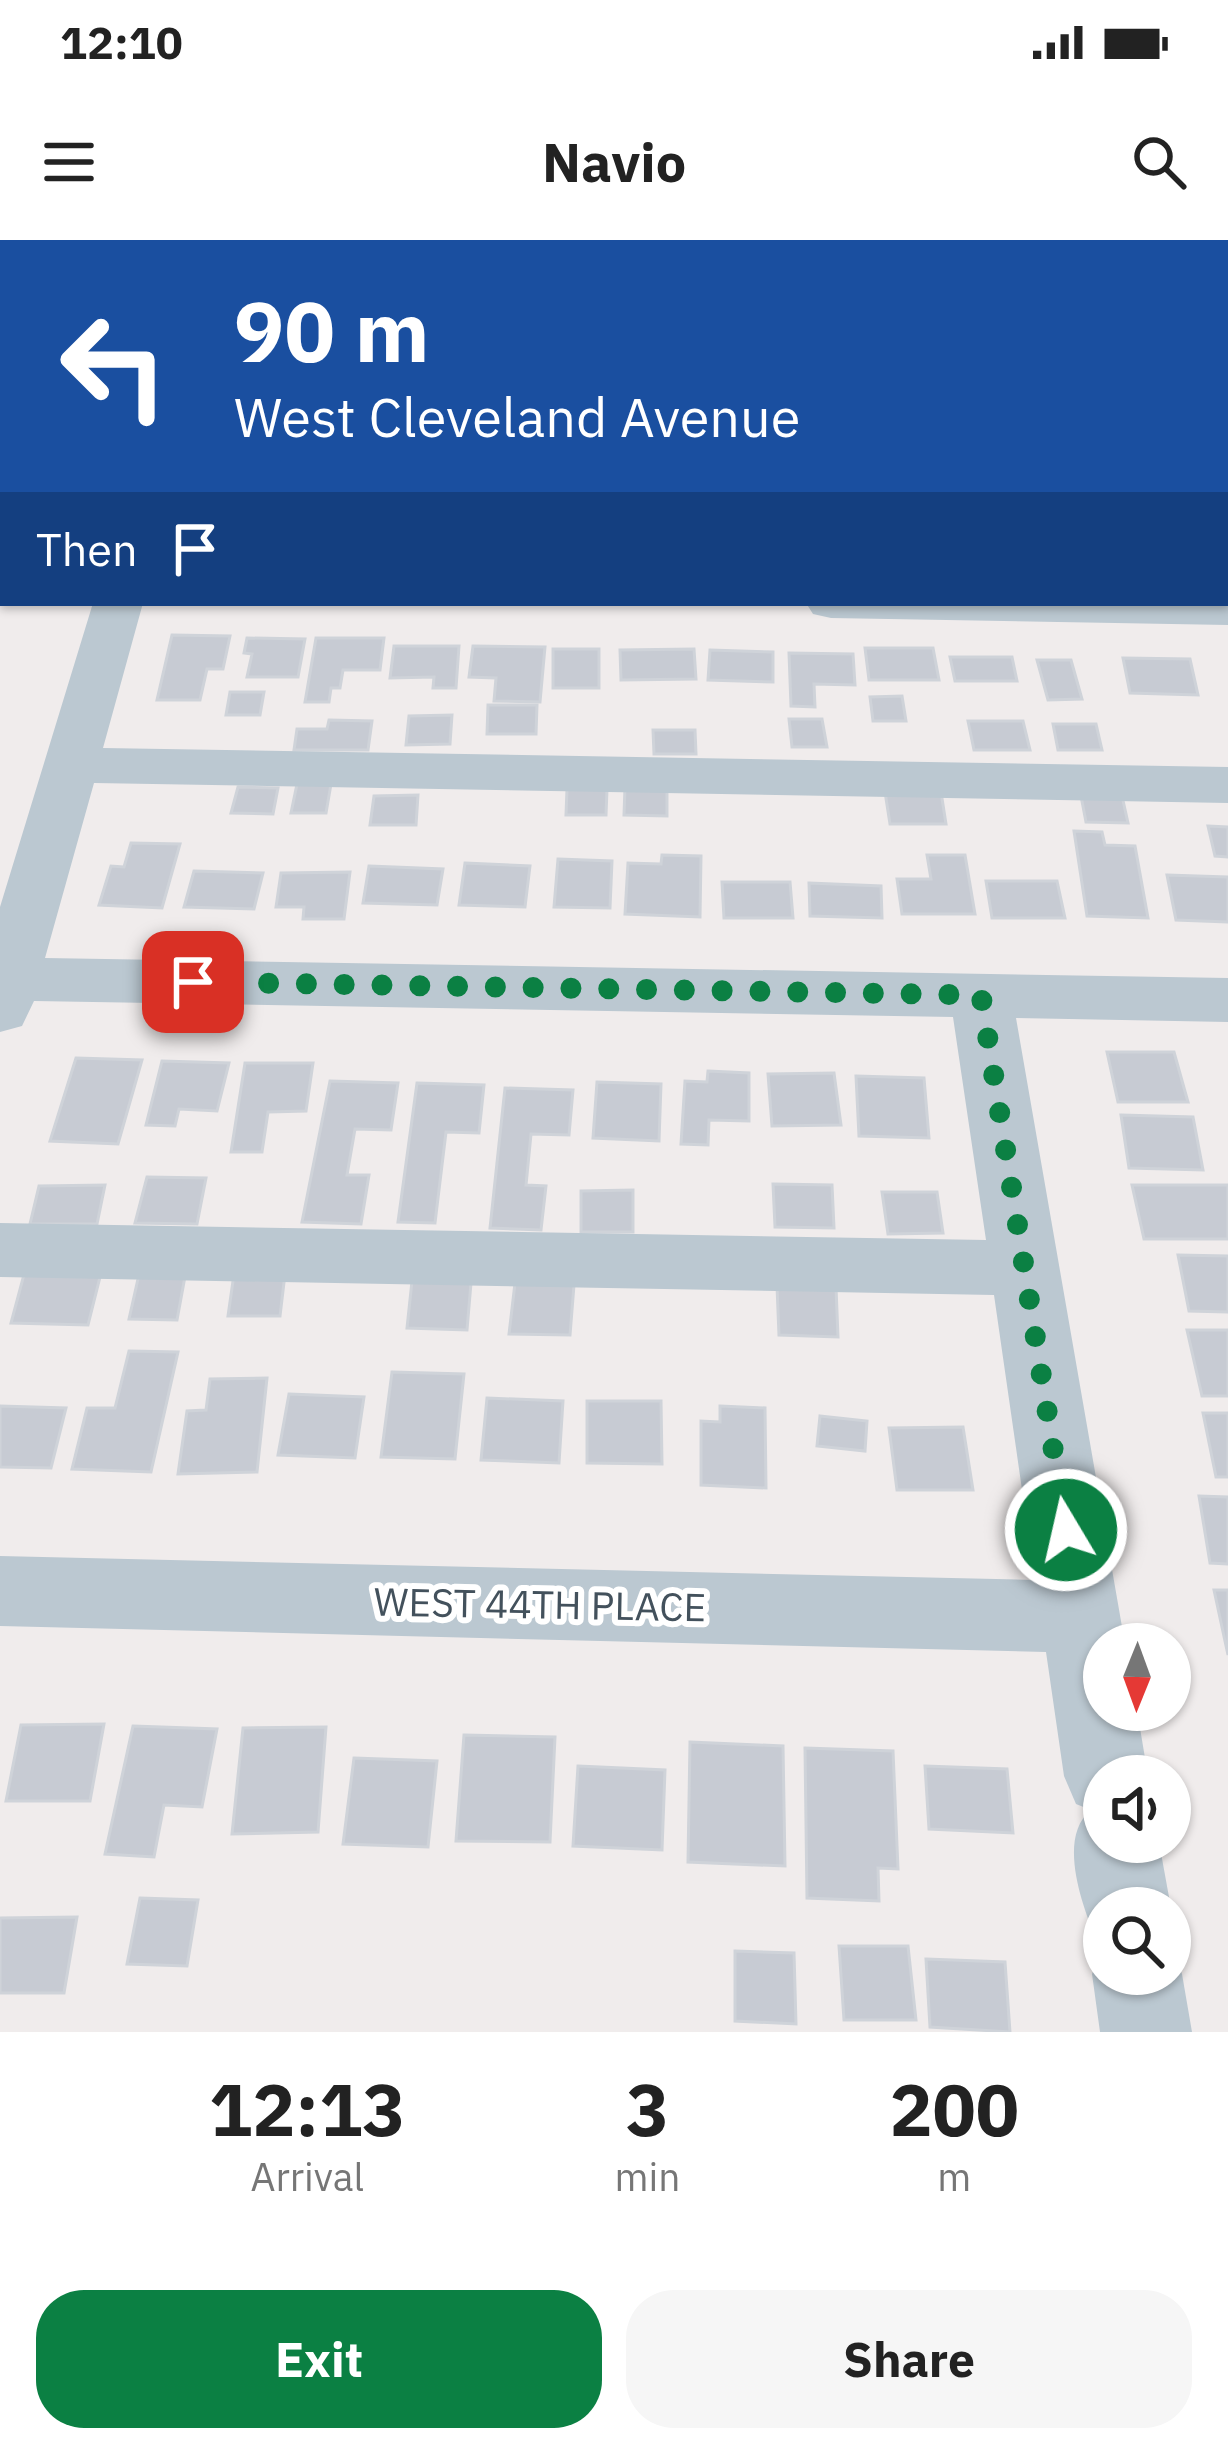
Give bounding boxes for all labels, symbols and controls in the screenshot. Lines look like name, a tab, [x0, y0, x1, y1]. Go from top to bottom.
text: 12:10	[60, 13, 183, 71]
text: Navio	[542, 127, 686, 197]
icon: menu	[36, 129, 102, 195]
icon: search	[1126, 129, 1192, 195]
text: 90 m	[234, 276, 430, 385]
icon: left	[36, 288, 192, 444]
text: West Cleveland Avenue	[234, 382, 800, 452]
icon: arrive	[162, 516, 228, 582]
text: Then	[36, 520, 138, 578]
pin	[142, 931, 244, 1033]
icon: arrive	[160, 949, 226, 1015]
position arrow	[1003, 1467, 1129, 1593]
street label: WEST 44TH PLACE	[373, 1576, 707, 1632]
north arrow	[1083, 1623, 1191, 1731]
map controls	[1083, 1623, 1191, 1995]
button: sound	[1083, 1755, 1191, 1863]
button: search	[1083, 1887, 1191, 1995]
text: 12:13	[209, 2062, 406, 2156]
text: 3	[626, 2062, 669, 2156]
text: 200	[889, 2062, 1019, 2156]
text: Arrival	[250, 2151, 364, 2202]
text: min	[615, 2151, 680, 2202]
text: m	[937, 2151, 971, 2202]
button: Exit	[36, 2290, 602, 2428]
button: Share	[626, 2290, 1192, 2428]

